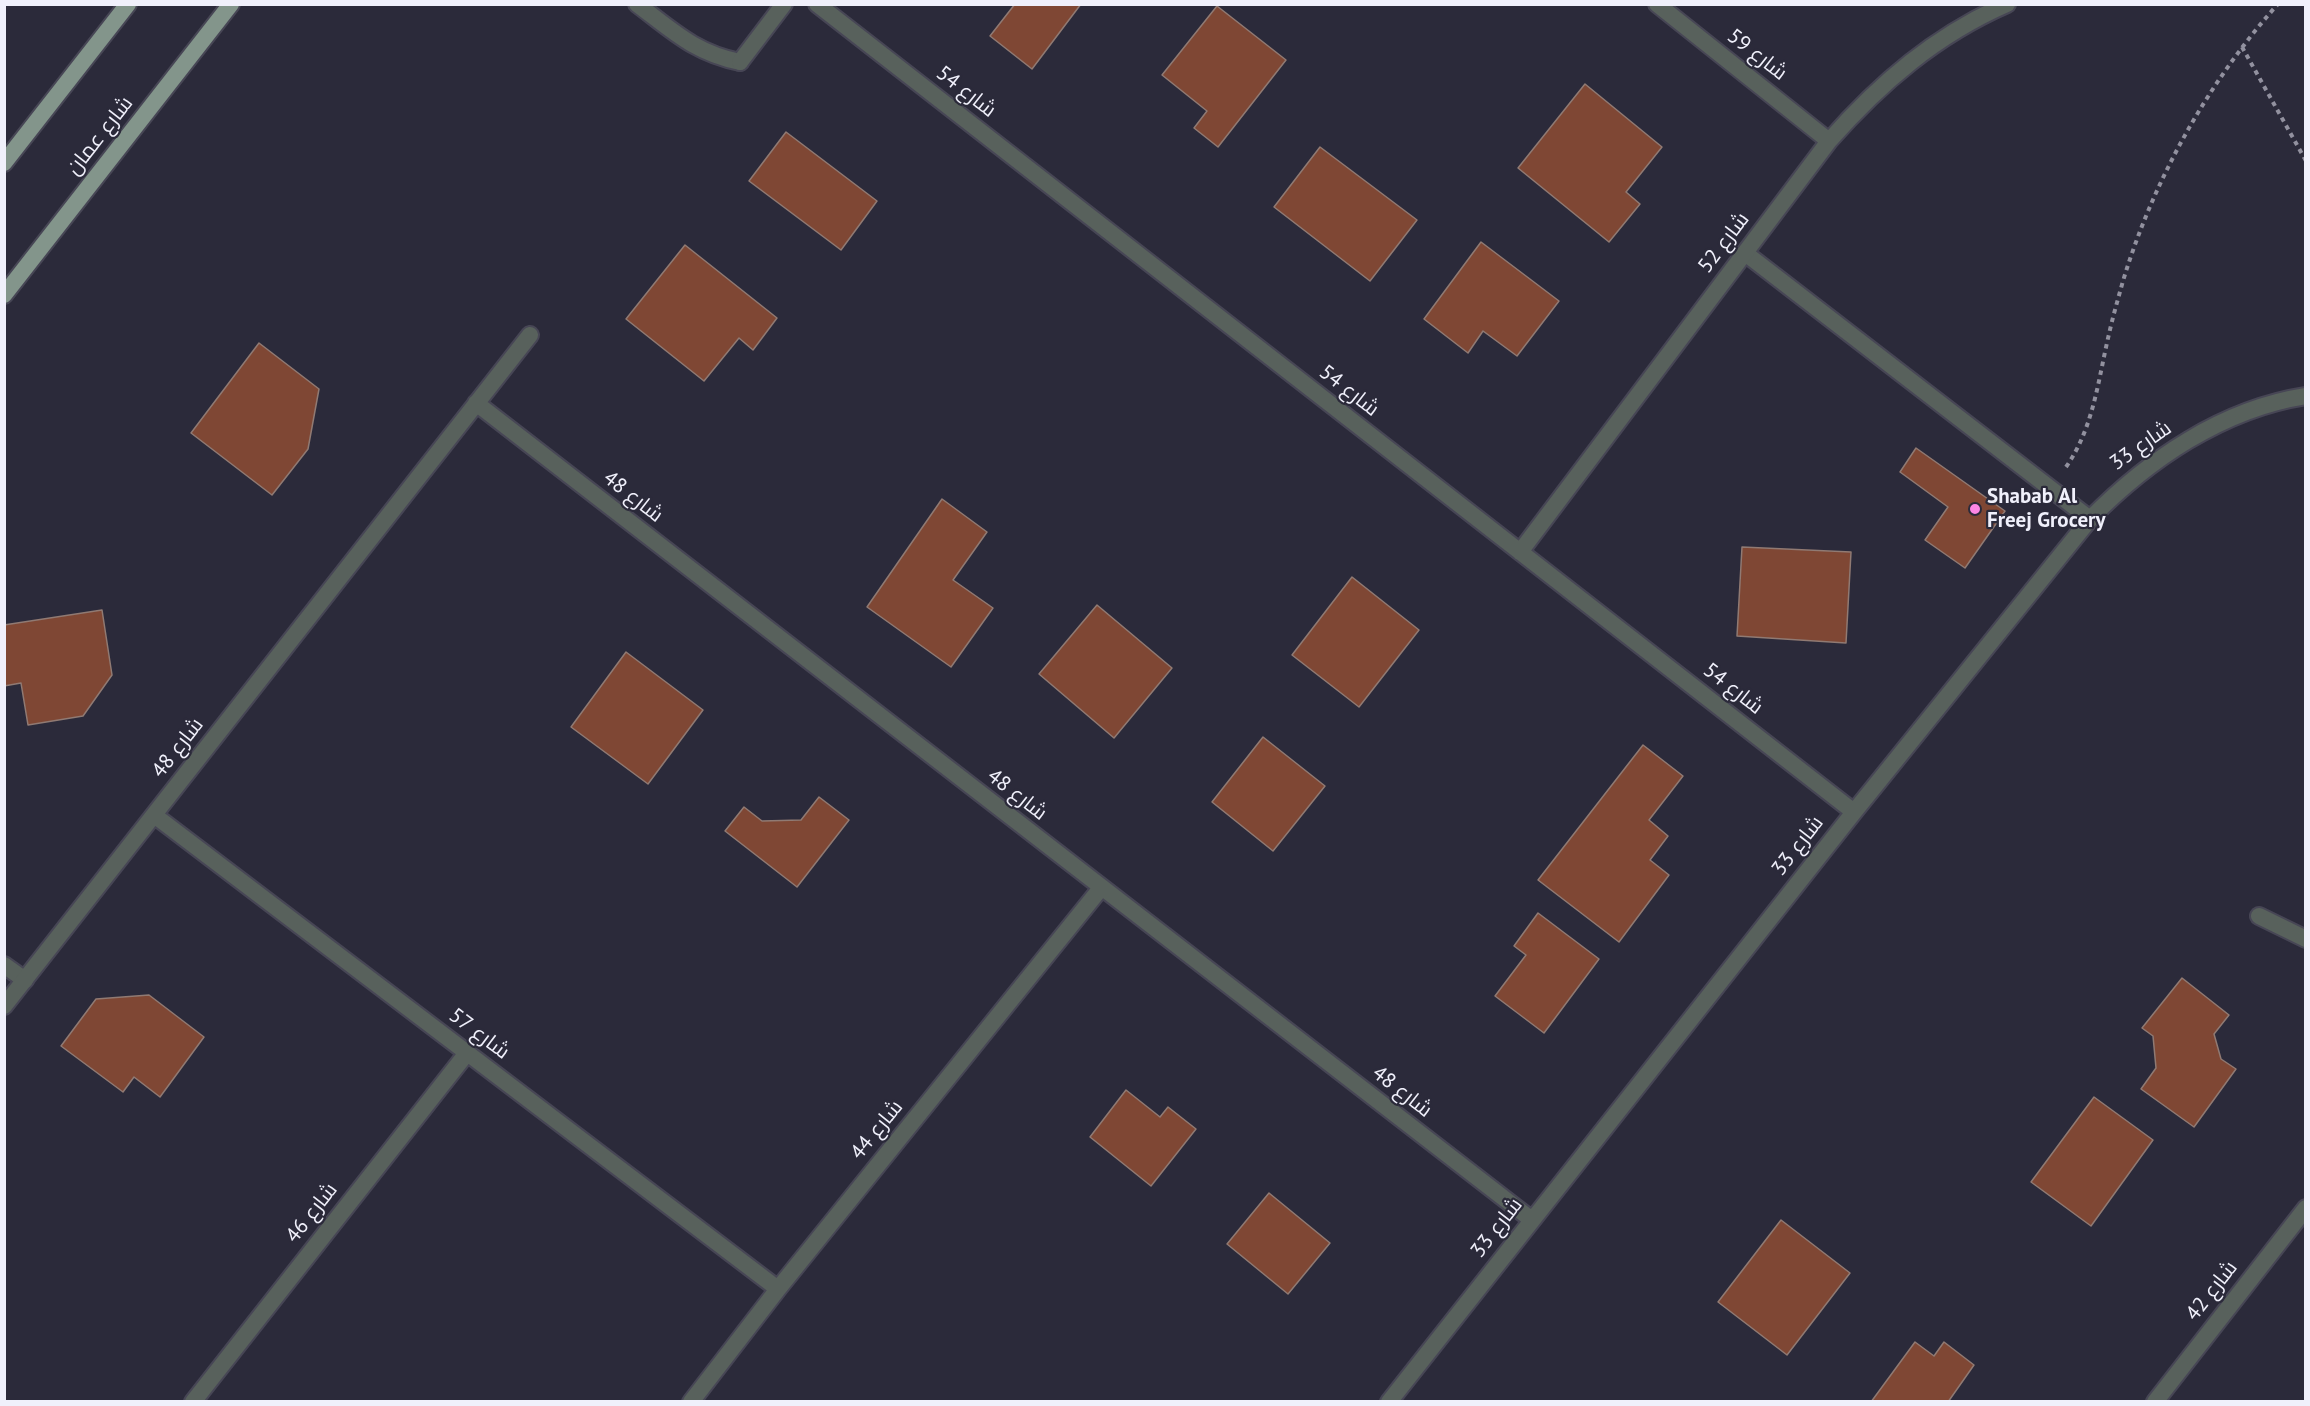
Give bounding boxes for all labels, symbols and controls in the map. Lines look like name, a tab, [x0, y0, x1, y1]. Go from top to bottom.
street label: شارع 59	[1722, 24, 1792, 86]
street label: شارع 54	[931, 61, 1001, 123]
street label: شارع عمان	[61, 92, 139, 180]
street label: شارع 52	[1693, 208, 1755, 278]
street label: شارع 54	[1314, 360, 1384, 422]
street label: شارع 33	[2105, 416, 2177, 476]
street label: شارع 48	[598, 466, 668, 528]
place label: Shabab Al Freej Grocery	[1987, 484, 2105, 534]
marker: Shabab Al Freej Grocery	[1968, 502, 1982, 516]
street label: شارع 54	[1698, 658, 1768, 720]
street label: شارع 48	[147, 713, 209, 783]
street label: شارع 48	[982, 764, 1052, 826]
street label: شارع 33	[1767, 811, 1829, 881]
street label: شارع 57	[444, 1003, 514, 1065]
street label: شارع 48	[1367, 1061, 1437, 1123]
street label: شارع 44	[845, 1095, 909, 1165]
street label: شارع 46	[281, 1178, 343, 1248]
street label: شارع 33	[1466, 1193, 1528, 1263]
street label: شارع 42	[2181, 1256, 2243, 1326]

